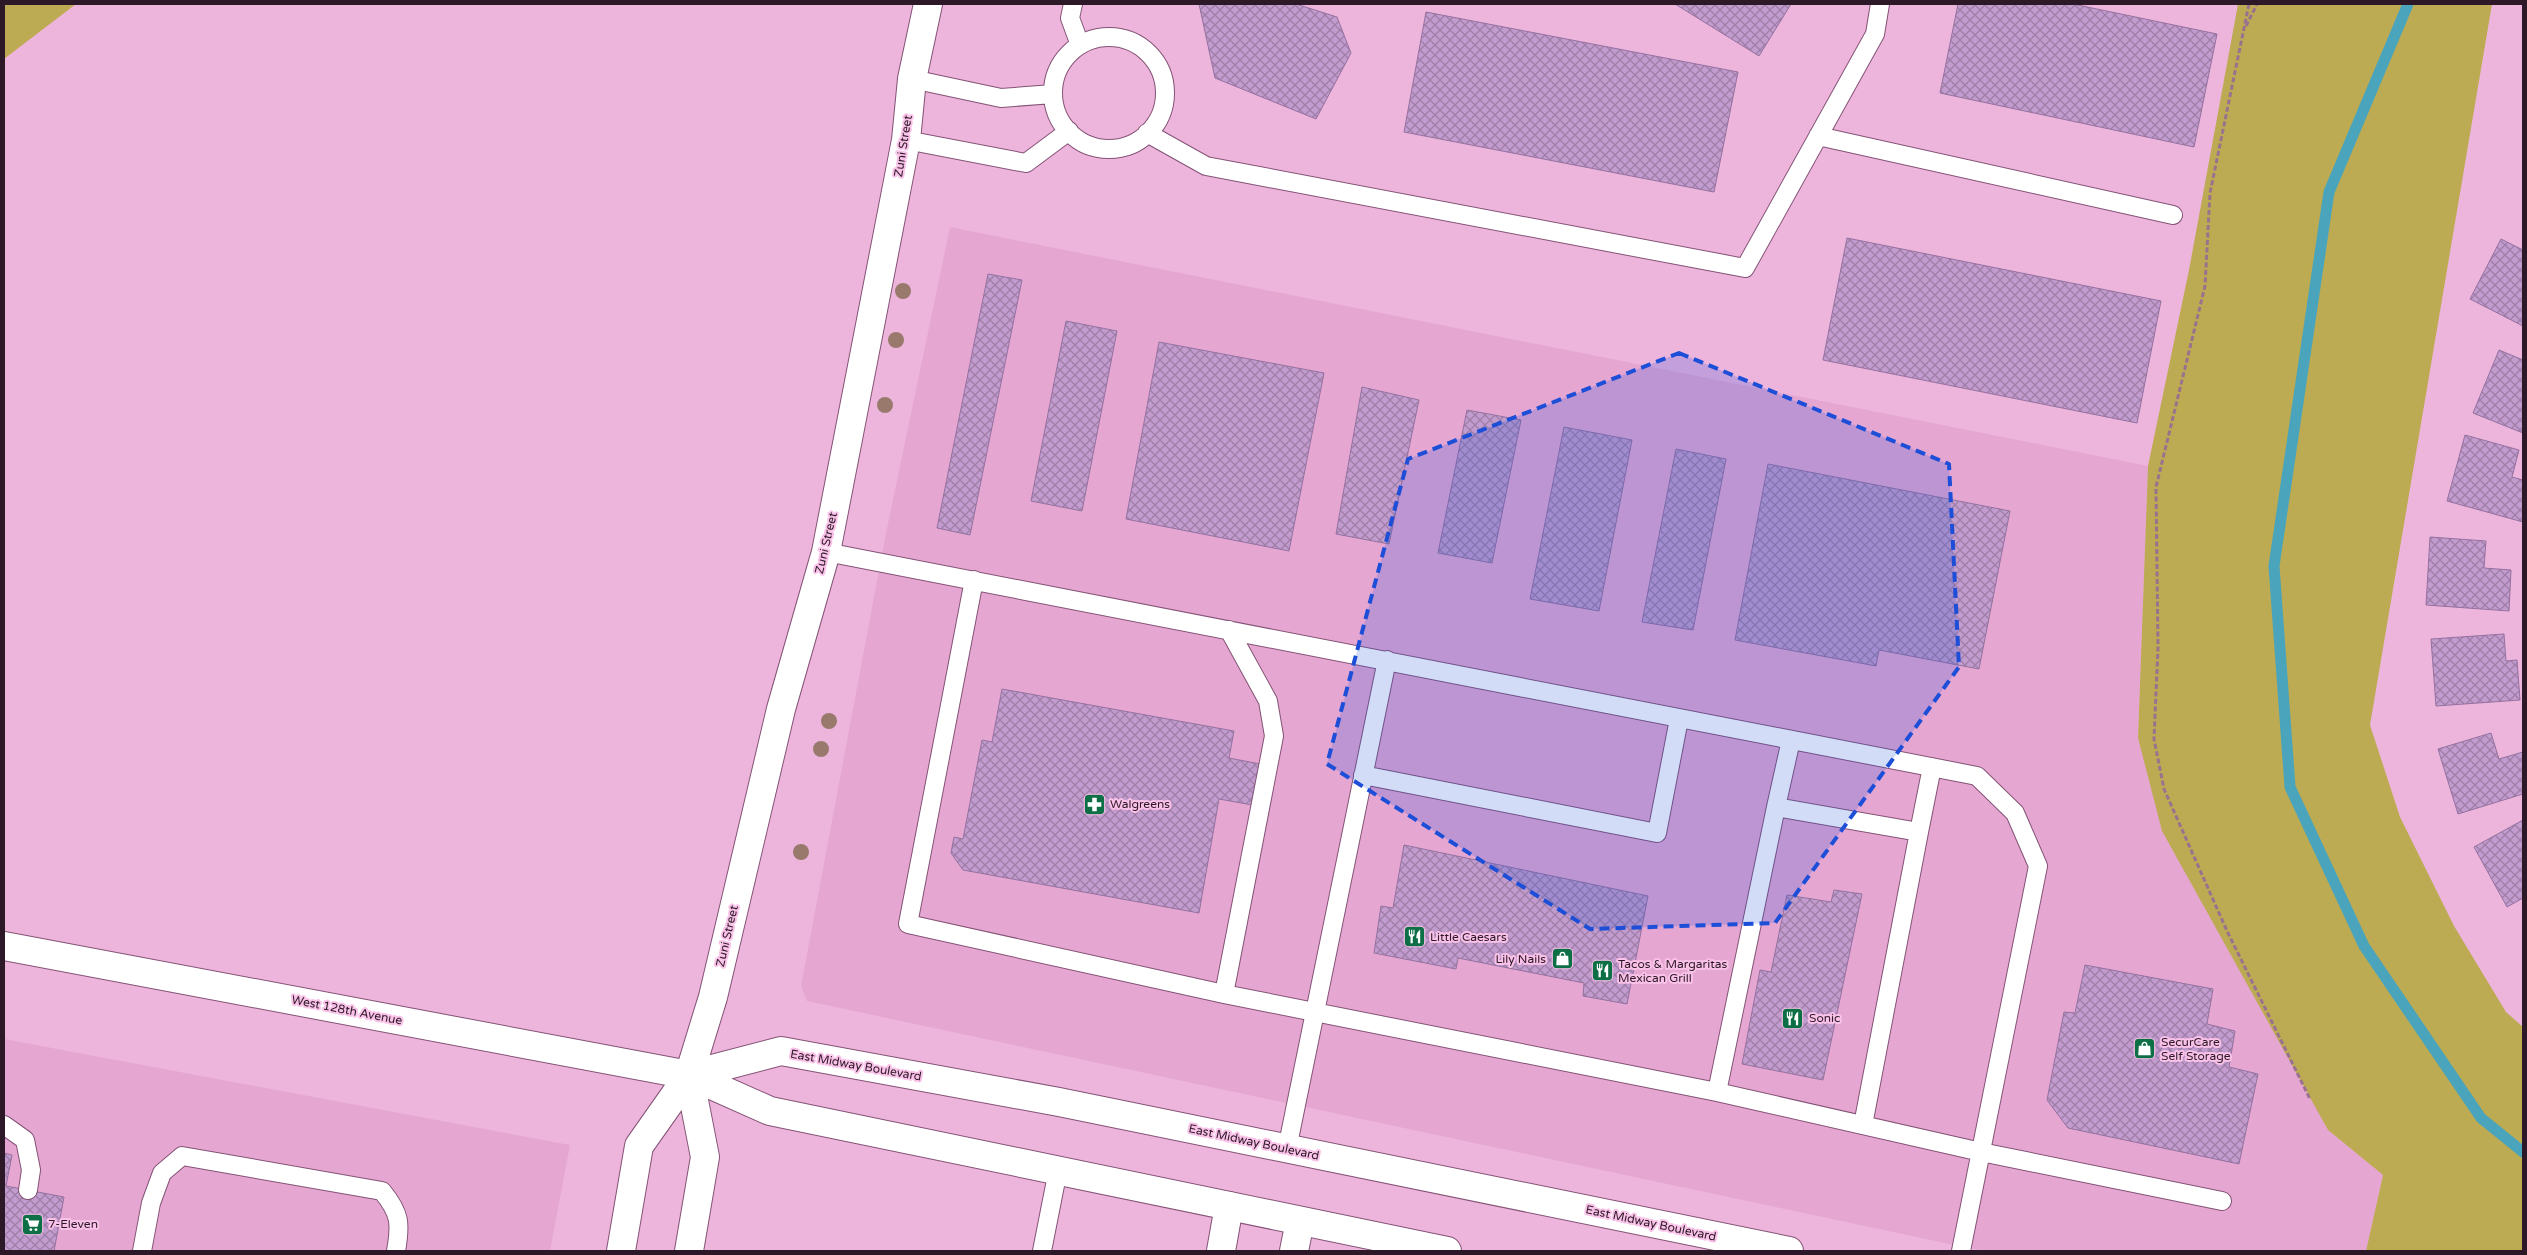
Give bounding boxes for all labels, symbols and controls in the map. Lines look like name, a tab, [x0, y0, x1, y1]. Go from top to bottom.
street label: Zuni Street	[891, 114, 915, 178]
street label: Zuni Street	[812, 510, 840, 575]
pharmacy icon: Walgreens	[1082, 792, 1106, 816]
place label: Walgreens	[1110, 797, 1170, 811]
street label: Zuni Street	[713, 903, 741, 968]
restaurant icon: Little Caesars	[1402, 925, 1426, 949]
place label: Little Caesars	[1430, 930, 1507, 944]
shop icon: Lily Nails	[1550, 947, 1574, 971]
place label: Lily Nails	[1495, 952, 1546, 966]
place label: Tacos & Margaritas Mexican Grill	[1618, 957, 1728, 985]
restaurant icon: Tacos & Margaritas Mexican Grill	[1590, 959, 1614, 983]
street label: West 128th Avenue	[291, 992, 404, 1028]
restaurant icon: Sonic	[1781, 1006, 1805, 1030]
place label: Sonic	[1809, 1011, 1840, 1025]
place label: SecurCare Self Storage	[2161, 1035, 2231, 1063]
shop icon: SecurCare Self Storage	[2133, 1037, 2157, 1061]
street label: East Midway Boulevard	[789, 1047, 923, 1083]
street label: East Midway Boulevard	[1187, 1121, 1321, 1163]
street label: East Midway Boulevard	[1584, 1202, 1718, 1244]
supermarket icon: 7-Eleven	[20, 1212, 44, 1236]
place label: 7-Eleven	[48, 1217, 98, 1231]

